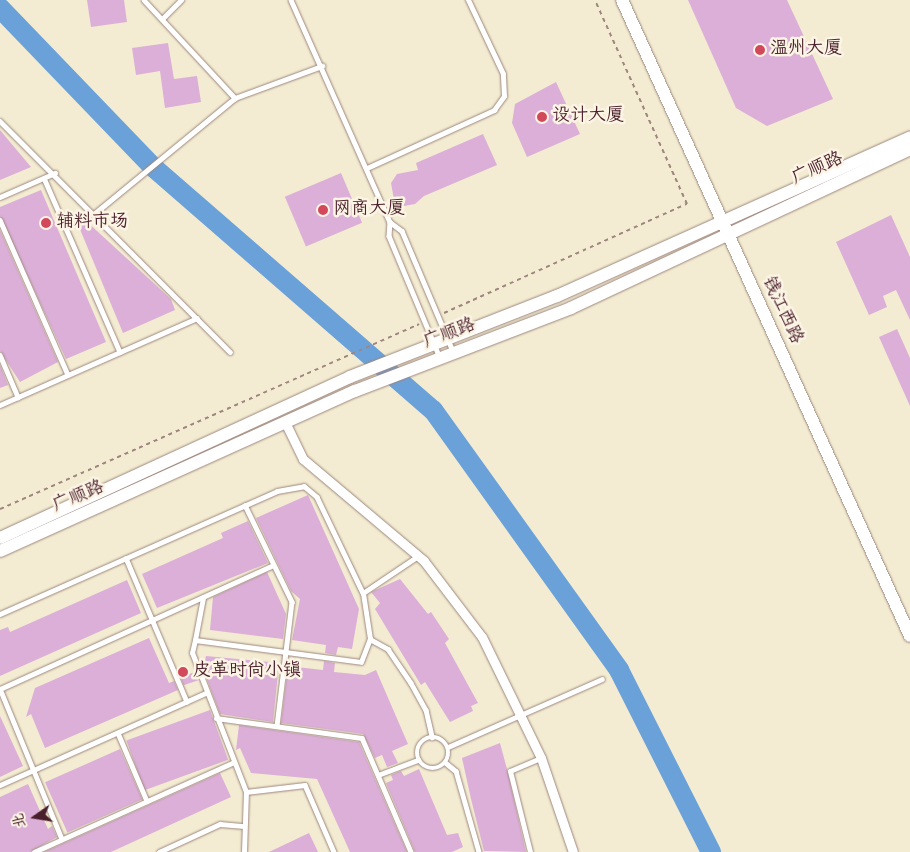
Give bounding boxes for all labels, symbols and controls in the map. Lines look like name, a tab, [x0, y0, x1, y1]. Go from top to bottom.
place label: 温州大厦	[770, 39, 842, 61]
marker: 温州大厦	[754, 44, 766, 56]
place label: 设计大厦	[552, 106, 624, 128]
marker: 设计大厦	[536, 111, 548, 123]
street label: 广顺路	[789, 149, 847, 191]
place label: 网商大厦	[333, 199, 405, 221]
marker: 网商大厦	[317, 204, 329, 216]
place label: 辅料市场	[56, 212, 128, 234]
marker: 辅料市场	[40, 217, 52, 229]
street label: 钱江西路	[756, 274, 806, 348]
street label: 广顺路	[421, 315, 479, 355]
street label: 广顺路	[50, 478, 108, 518]
place label: 皮革时尚小镇	[193, 661, 301, 683]
marker: 皮革时尚小镇	[177, 666, 189, 678]
north arrow	[10, 792, 60, 842]
text: 北	[9, 811, 32, 829]

